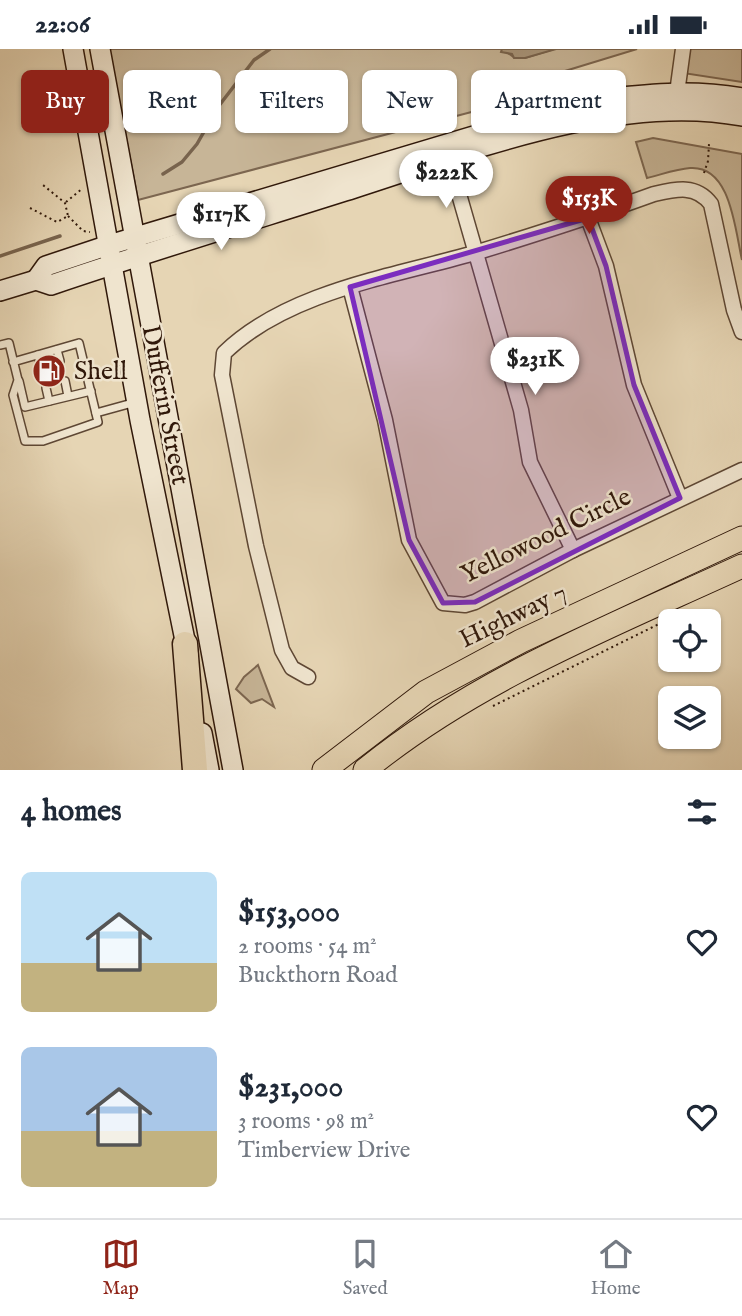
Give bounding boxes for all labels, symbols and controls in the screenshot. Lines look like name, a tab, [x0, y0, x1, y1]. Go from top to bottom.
text: 22:06	[35, 8, 90, 41]
chip: Buy	[21, 70, 109, 133]
chip: Rent	[123, 70, 221, 133]
chip: Filters	[235, 70, 348, 133]
chip: New	[362, 70, 457, 133]
chip: Apartment	[471, 70, 626, 133]
pin: $222K	[397, 151, 495, 210]
text: $222K	[415, 158, 477, 187]
pin: $153K	[540, 177, 638, 236]
text: $153K	[562, 184, 616, 213]
pin: $117K	[172, 193, 270, 252]
text: $117K	[192, 200, 250, 229]
street label: Dufferin Street	[133, 322, 197, 488]
pin: $231K	[486, 337, 584, 397]
text: $231K	[506, 345, 564, 374]
fuel station icon: Shell	[30, 352, 68, 390]
place label: Shell	[74, 355, 128, 388]
street label: Yellowood Circle	[455, 480, 637, 591]
street label: Highway 7	[454, 576, 572, 656]
map controls	[658, 609, 721, 749]
button: locate	[658, 609, 721, 672]
button: layers	[658, 686, 721, 749]
text: 4 homes	[21, 793, 122, 831]
icon: filters	[683, 793, 721, 831]
text: $153,000	[238, 894, 340, 932]
icon: home	[77, 900, 161, 984]
icon: heart	[683, 923, 721, 961]
text: 2 rooms · 54 m²	[238, 932, 377, 961]
text: Buckthorn Road	[238, 961, 397, 990]
text: $231,000	[238, 1069, 343, 1107]
icon: home	[77, 1075, 161, 1159]
icon: heart	[683, 1098, 721, 1136]
text: 3 rooms · 98 m²	[238, 1107, 374, 1136]
text: Timberview Drive	[238, 1136, 410, 1165]
tab: Map	[102, 1235, 140, 1301]
tab: Saved	[343, 1235, 388, 1301]
tab: Home	[591, 1235, 640, 1301]

